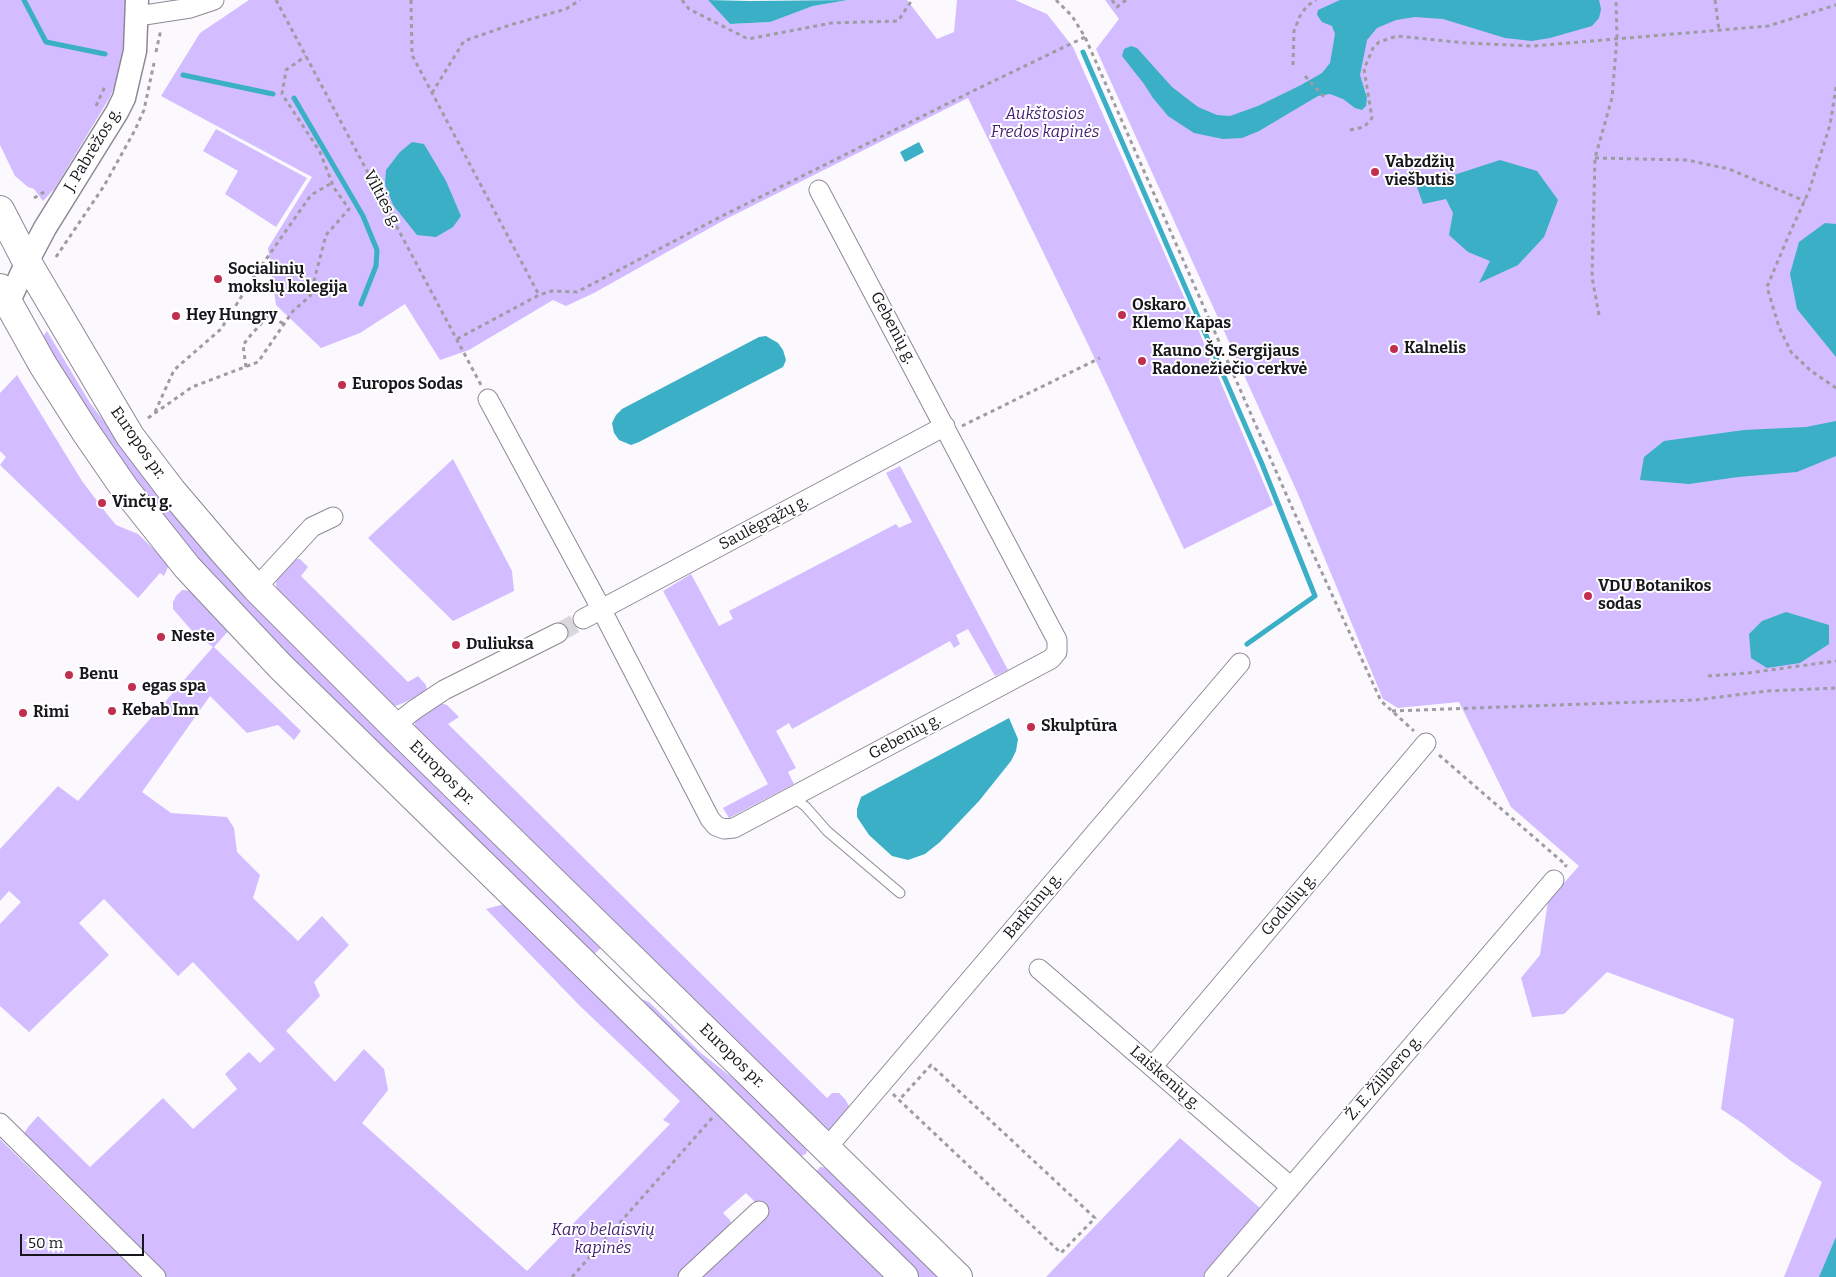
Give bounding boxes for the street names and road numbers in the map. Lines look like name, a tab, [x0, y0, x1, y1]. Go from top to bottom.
street label: J. Pabrėžos g.	[60, 105, 126, 195]
street label: Vilties g.	[359, 167, 405, 231]
street label: Gebenių g.	[866, 289, 920, 367]
street label: Europos pr.	[106, 403, 170, 483]
street label: Saulėgrąžų g.	[716, 491, 812, 555]
street label: Gebenių g.	[866, 710, 944, 764]
street label: Europos pr.	[405, 737, 479, 809]
street label: Barkūnų g.	[1000, 869, 1066, 943]
street label: Godulių g.	[1257, 870, 1321, 940]
street label: Europos pr.	[695, 1020, 769, 1092]
street label: Ž. E. Žilibero g.	[1342, 1032, 1426, 1124]
street label: Laiškenių g.	[1126, 1042, 1204, 1114]

